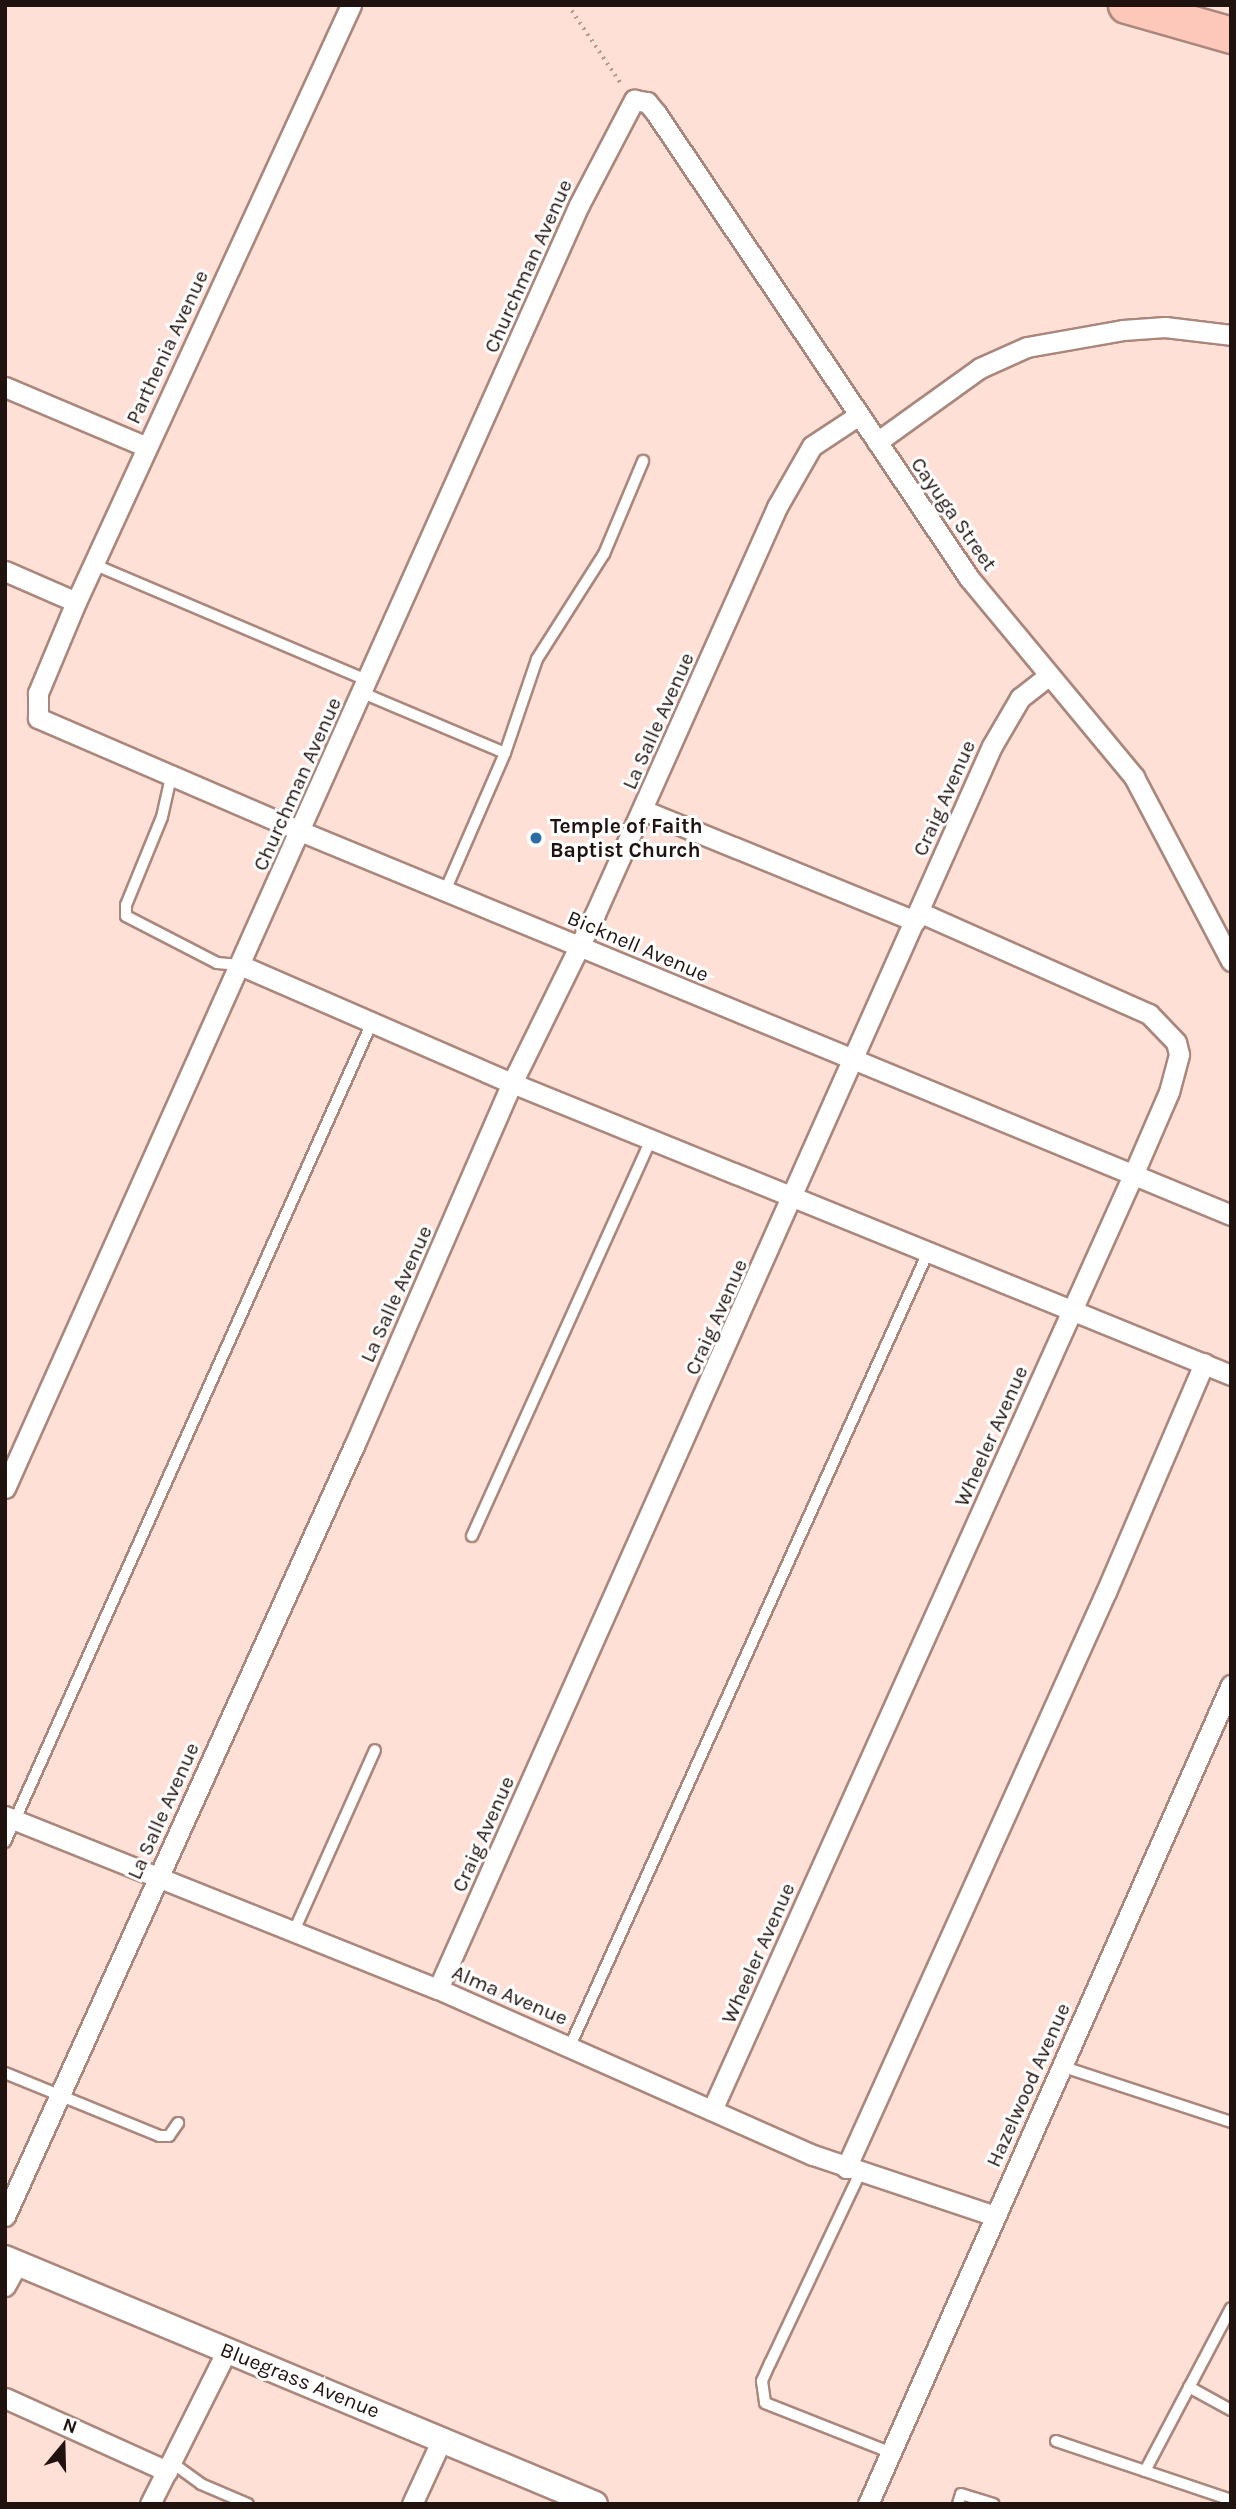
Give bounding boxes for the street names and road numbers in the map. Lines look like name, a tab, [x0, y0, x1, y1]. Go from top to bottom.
street label: Churchman Avenue	[478, 175, 578, 357]
street label: Parthenia Avenue	[120, 266, 214, 428]
street label: Cayuga Street	[906, 452, 1002, 576]
street label: La Salle Avenue	[617, 649, 699, 793]
street label: Churchman Avenue	[247, 693, 347, 875]
street label: Craig Avenue	[907, 736, 981, 860]
street label: Bicknell Avenue	[563, 905, 713, 987]
street label: La Salle Avenue	[355, 1222, 437, 1366]
street label: Craig Avenue	[679, 1255, 753, 1379]
street label: Wheeler Avenue	[949, 1362, 1033, 1510]
street label: La Salle Avenue	[122, 1739, 204, 1883]
street label: Craig Avenue	[446, 1772, 520, 1896]
street label: Wheeler Avenue	[716, 1879, 800, 2027]
street label: Alma Avenue	[448, 1959, 572, 2031]
street label: Hazelwood Avenue	[981, 1999, 1075, 2171]
street label: Bluegrass Avenue	[217, 2337, 383, 2423]

